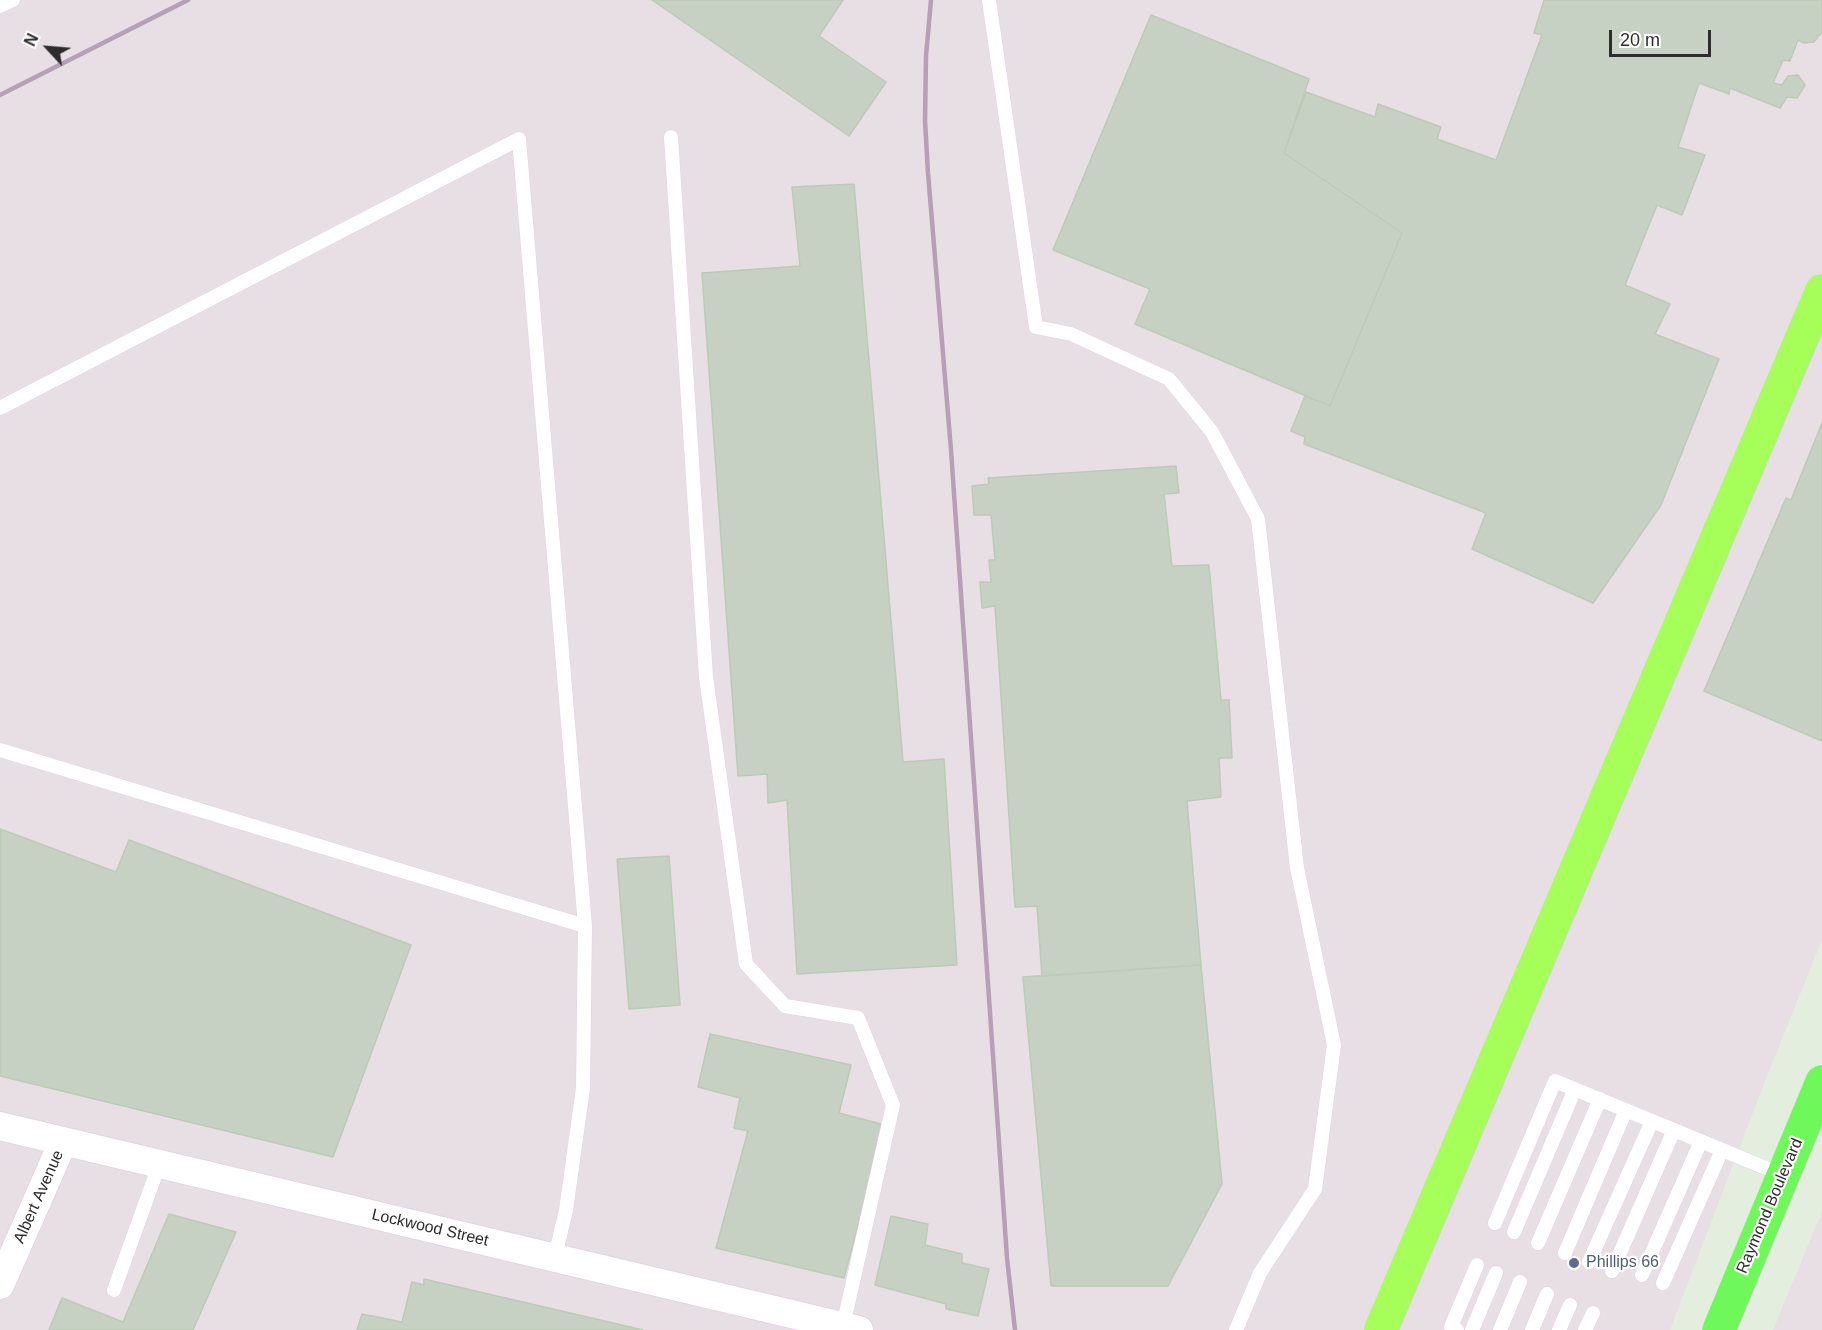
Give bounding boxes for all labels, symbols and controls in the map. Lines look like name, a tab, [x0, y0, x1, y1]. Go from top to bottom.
north arrow	[18, 18, 78, 78]
scale bar	[1612, 18, 1714, 56]
text: 20 m	[1620, 30, 1660, 50]
text: N	[21, 31, 42, 49]
street label: Raymond Boulevard	[1733, 1136, 1807, 1276]
street label: Albert Avenue	[10, 1147, 68, 1247]
street label: Lockwood Street	[370, 1205, 490, 1251]
place label: Phillips 66	[1586, 1253, 1659, 1273]
marker: Phillips 66	[1567, 1256, 1581, 1270]

